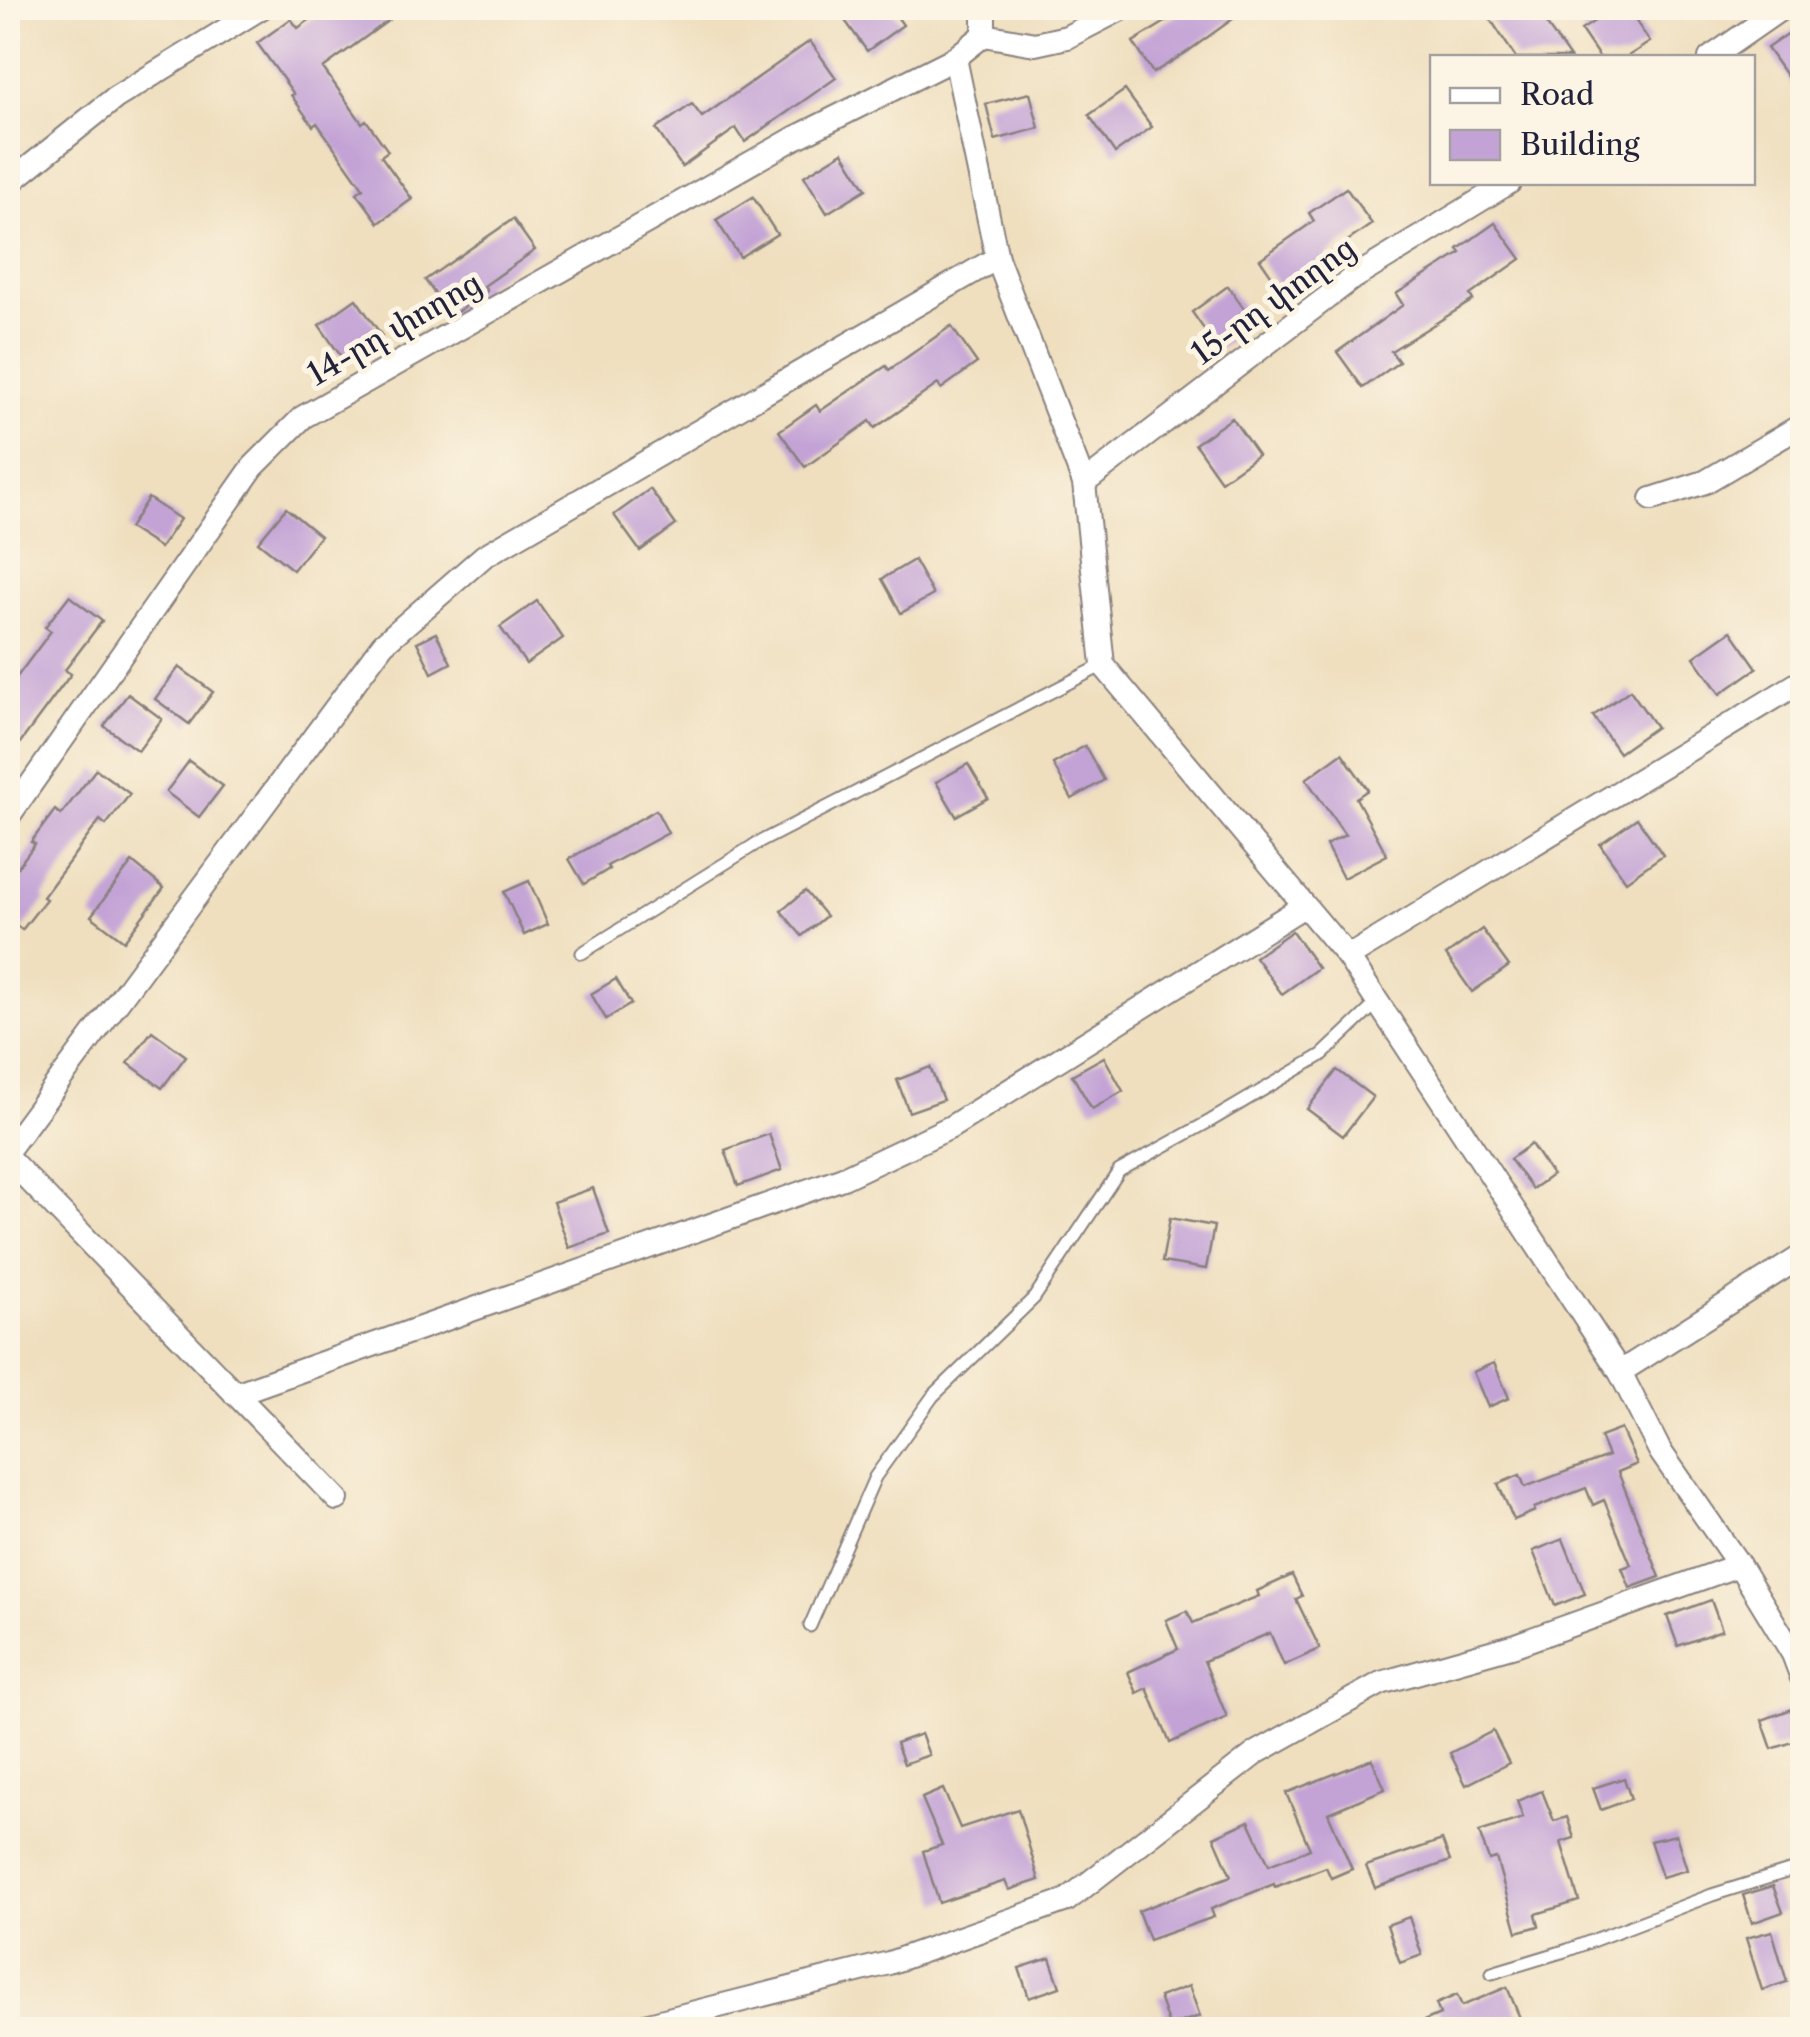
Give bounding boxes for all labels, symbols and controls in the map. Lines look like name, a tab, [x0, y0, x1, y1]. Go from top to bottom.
legend	[1430, 55, 1755, 185]
text: Road	[1520, 76, 1594, 113]
text: Building	[1520, 126, 1640, 163]
street label: 15-րդ փողոց	[1183, 227, 1363, 373]
street label: 14-րդ փողոց	[300, 263, 488, 393]

